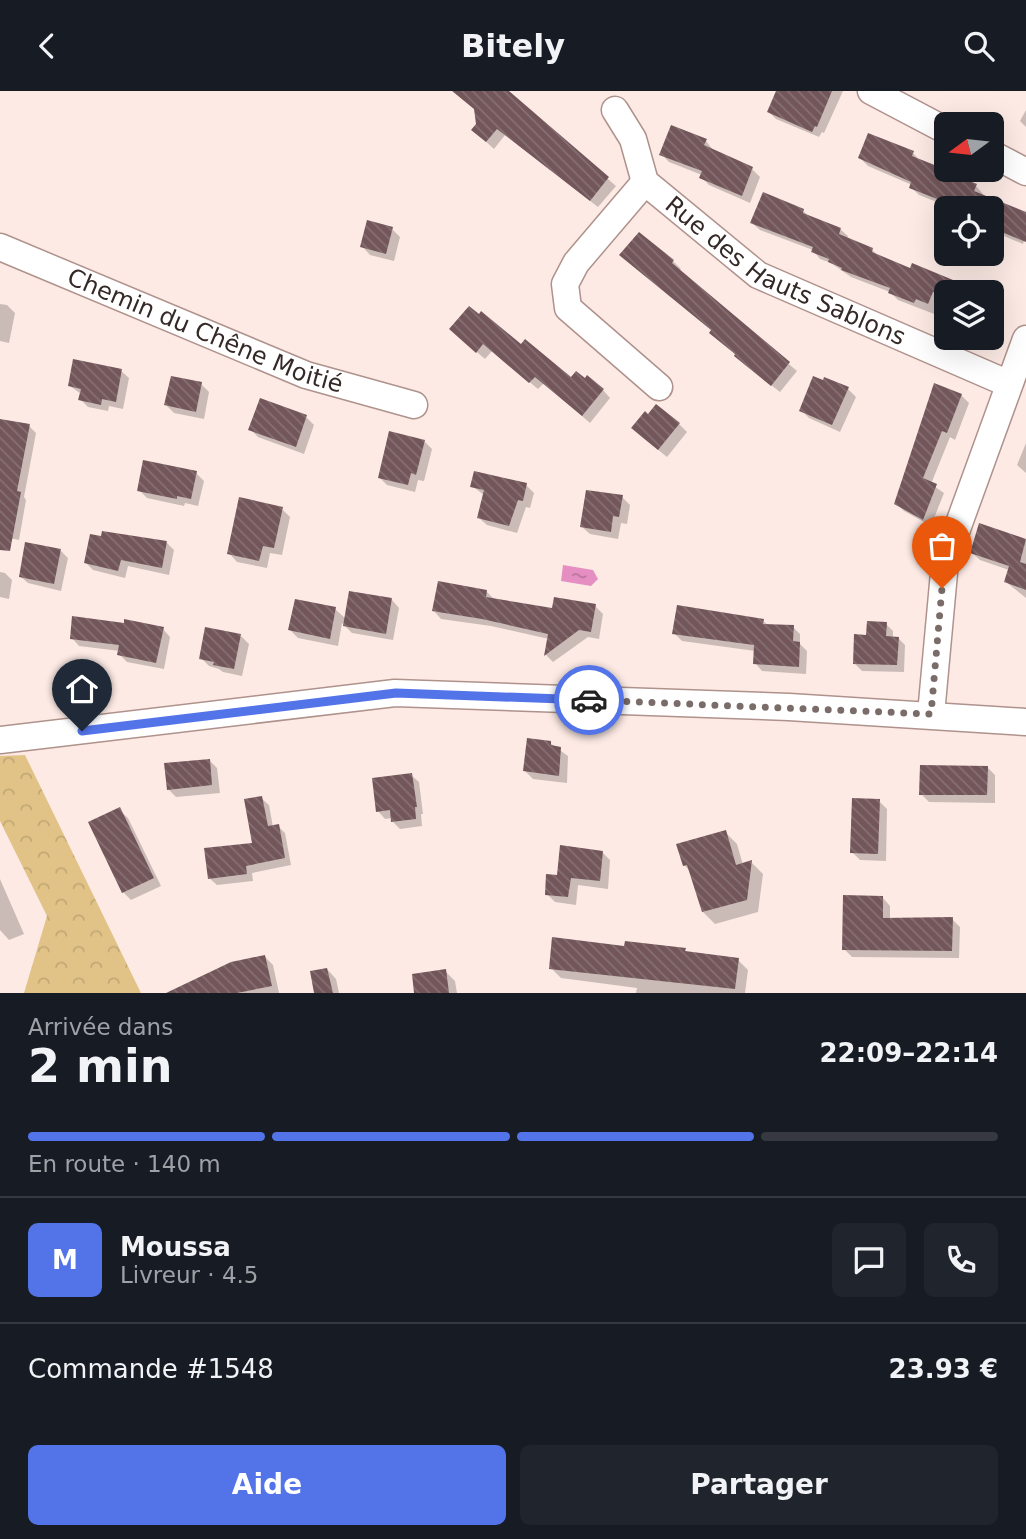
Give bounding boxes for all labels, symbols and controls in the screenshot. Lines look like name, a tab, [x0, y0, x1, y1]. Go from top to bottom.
icon: back	[28, 27, 66, 65]
text: Bitely	[461, 27, 565, 65]
icon: search	[960, 27, 998, 65]
north arrow	[934, 112, 1004, 182]
map controls	[934, 112, 1004, 350]
street label: Rue des Hauts Sablons	[660, 191, 910, 351]
button: locate	[934, 196, 1004, 266]
street label: Chemin du Chêne Moitié	[63, 263, 346, 399]
button: layers	[934, 280, 1004, 350]
pin	[912, 516, 972, 588]
icon: bag	[923, 527, 961, 565]
pin	[52, 659, 112, 731]
courier	[554, 665, 624, 735]
icon: home	[63, 670, 101, 708]
icon: car	[570, 681, 608, 719]
text: Arrivée dans	[28, 1014, 173, 1040]
text: 22:09–22:14	[819, 1038, 998, 1068]
text: 2 min	[28, 1039, 172, 1093]
text: En route · 140 m	[28, 1151, 221, 1177]
button: chat	[832, 1223, 906, 1297]
button: phone	[924, 1223, 998, 1297]
text: Moussa	[120, 1232, 231, 1262]
text: M	[52, 1245, 78, 1275]
text: Livreur · 4.5	[120, 1262, 258, 1288]
text: Commande #1548	[28, 1354, 274, 1384]
text: 23.93 €	[889, 1354, 998, 1384]
button: Aide	[28, 1445, 506, 1525]
button: Partager	[520, 1445, 998, 1525]

